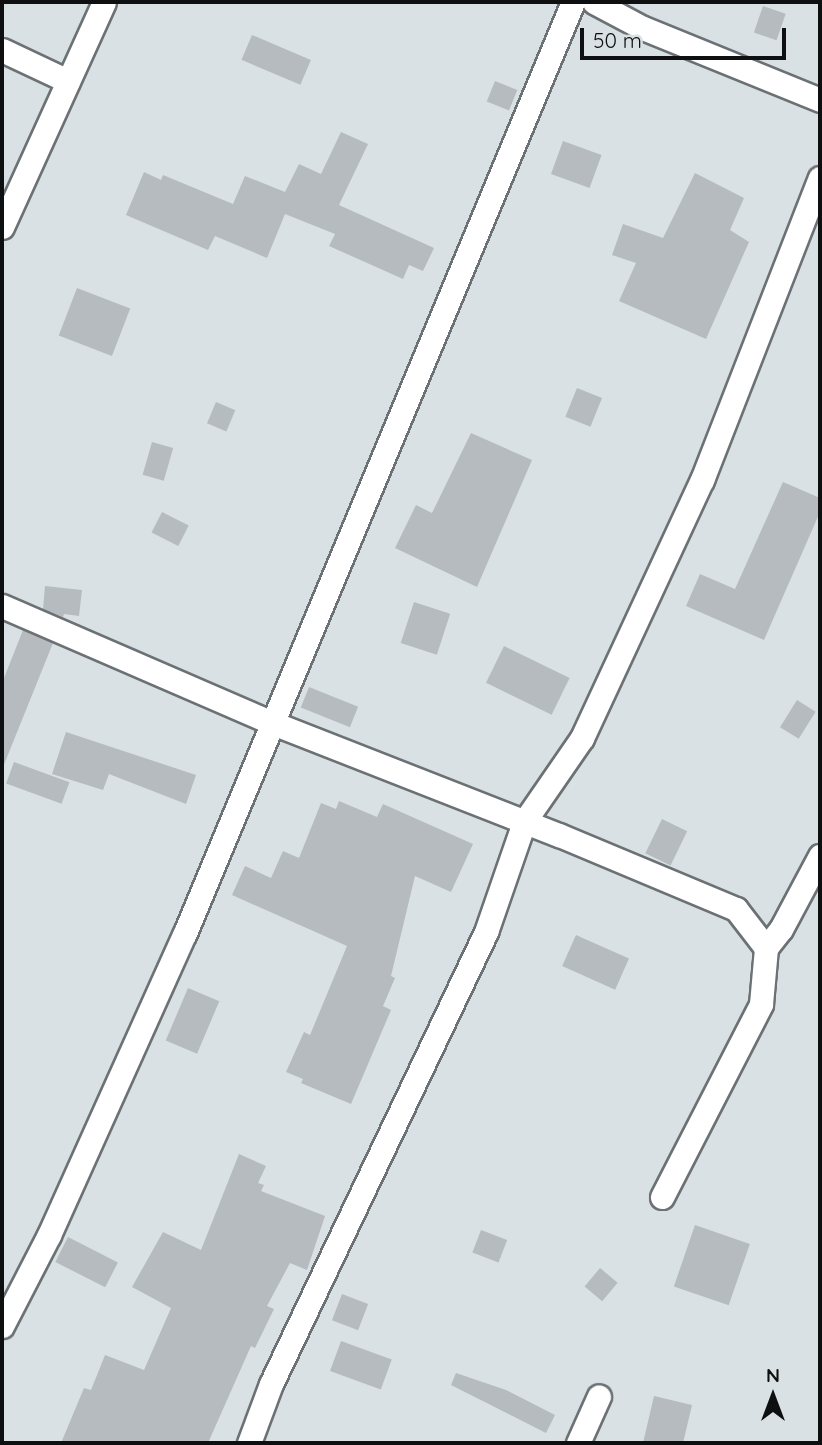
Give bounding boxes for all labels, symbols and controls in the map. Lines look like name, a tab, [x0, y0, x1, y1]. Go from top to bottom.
scale bar	[584, 14, 790, 58]
text: 50 m	[593, 27, 642, 53]
north arrow	[738, 1361, 808, 1431]
text: N	[766, 1363, 780, 1387]

